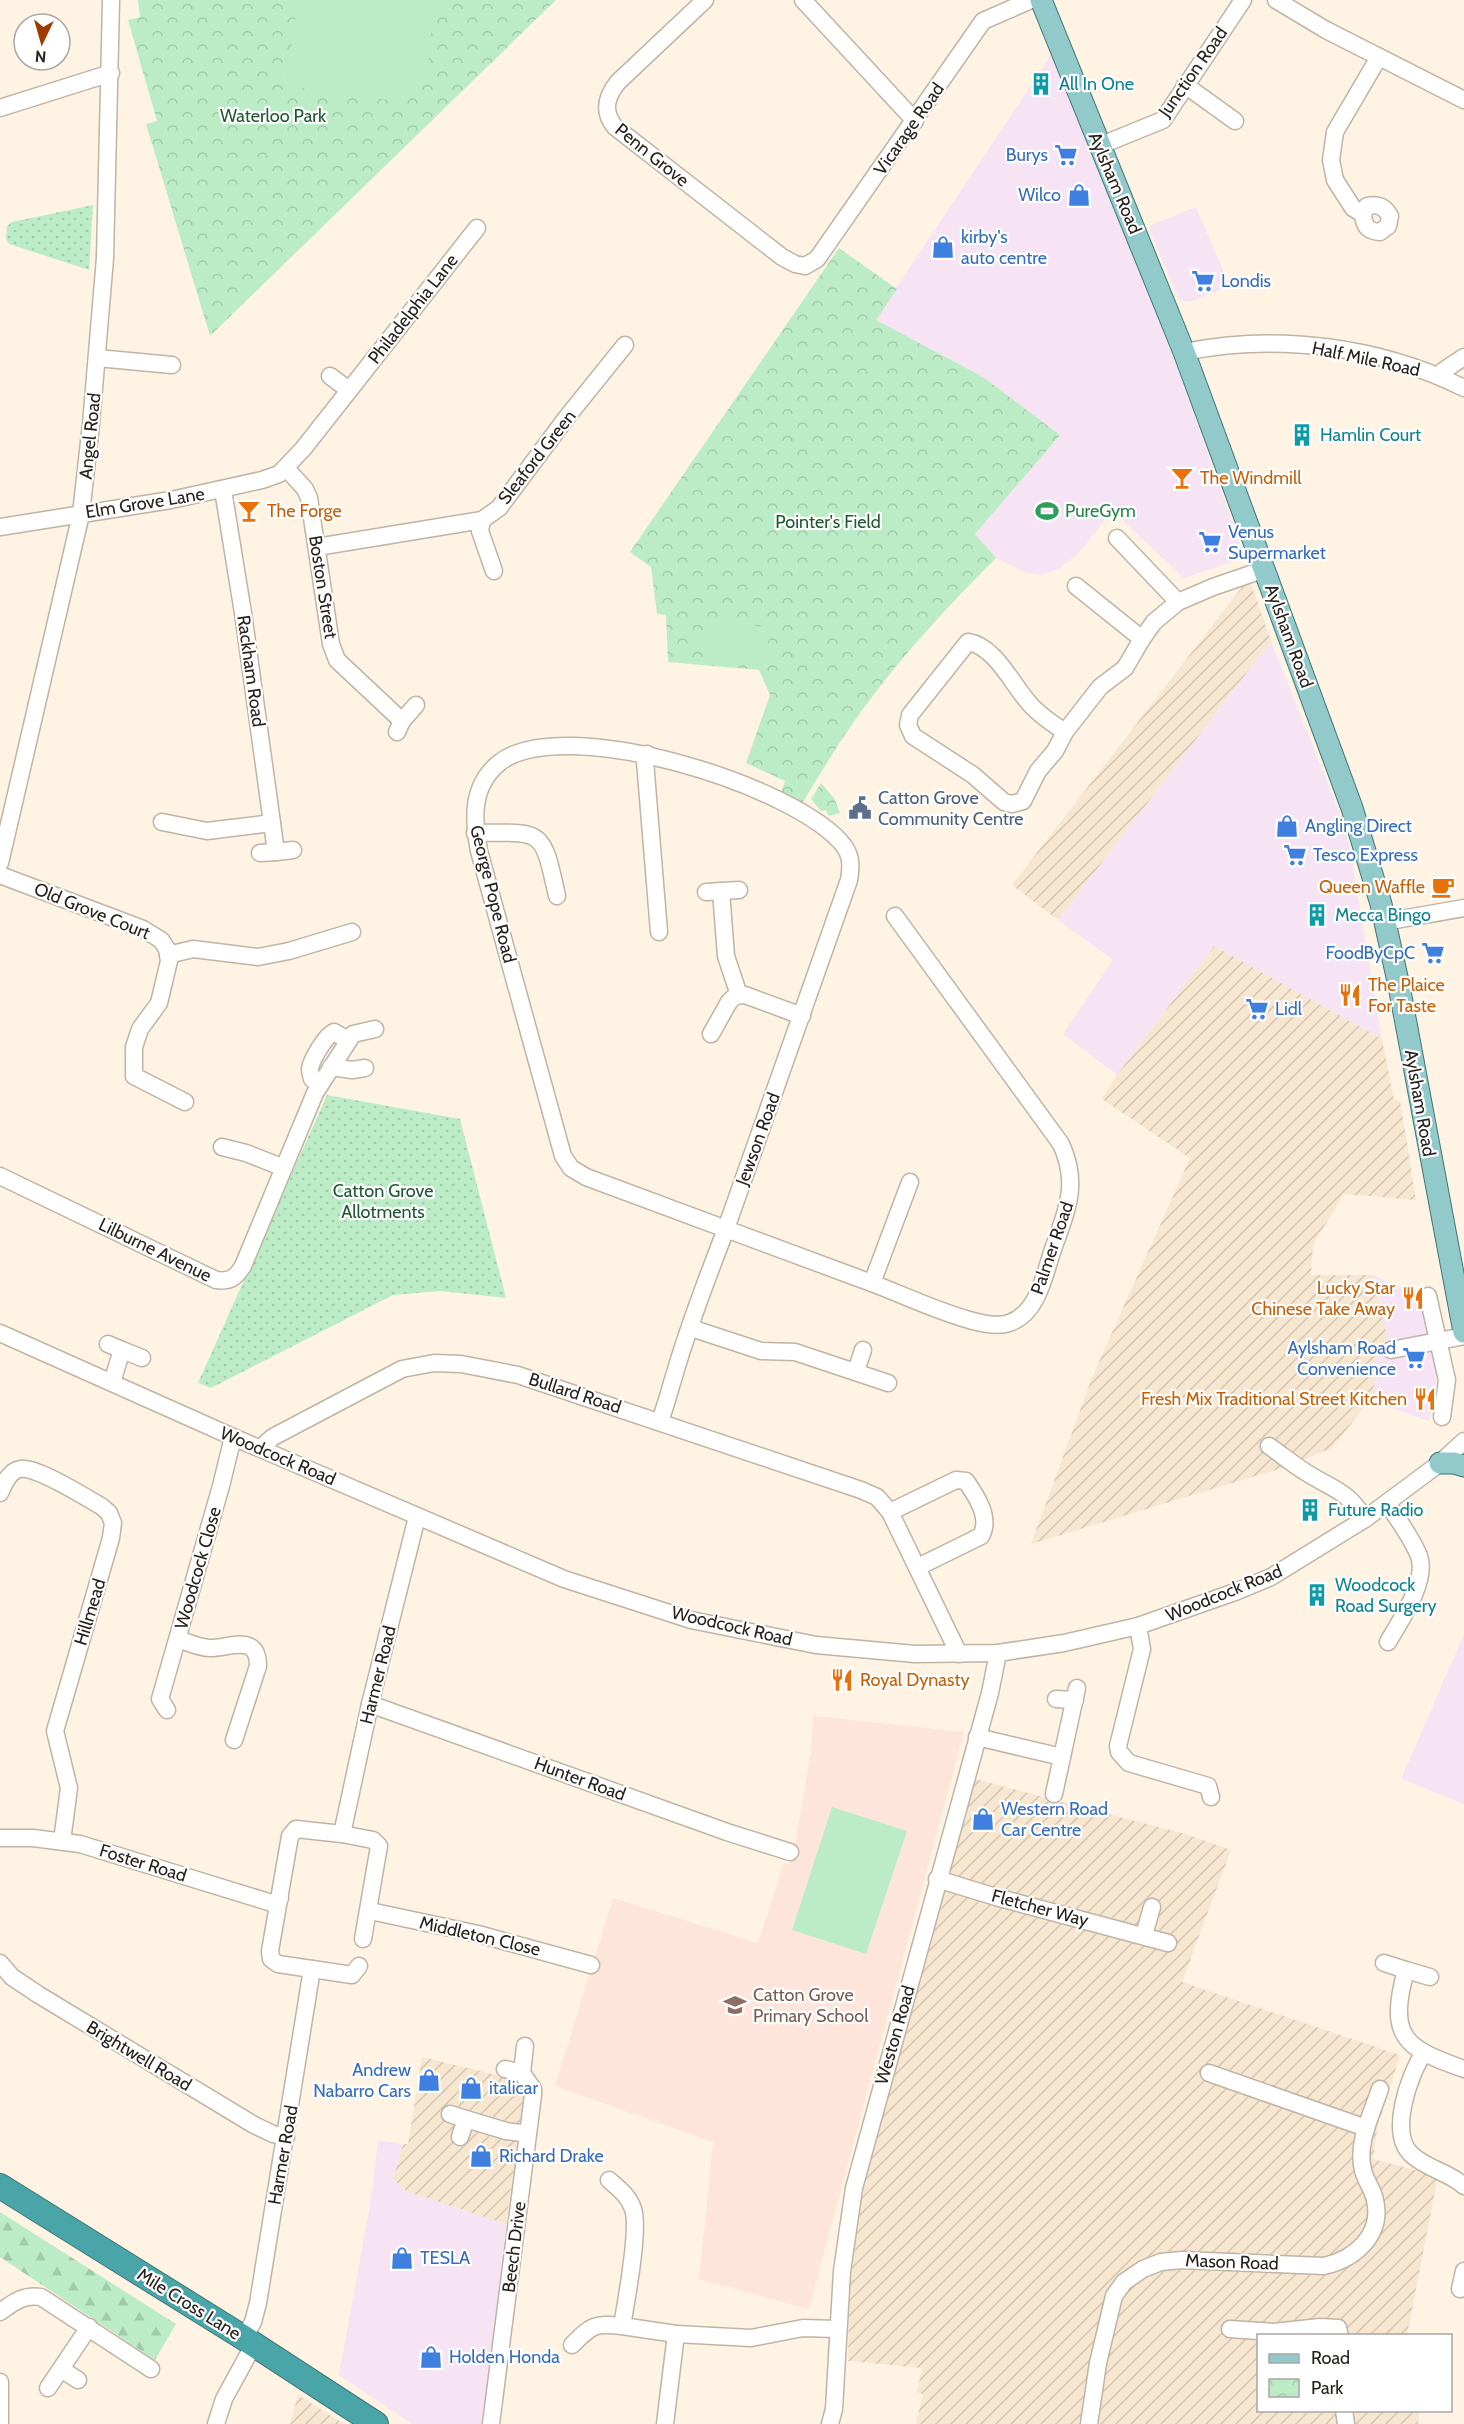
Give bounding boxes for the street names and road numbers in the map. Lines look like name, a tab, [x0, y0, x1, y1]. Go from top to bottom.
street label: Junction Road	[1153, 23, 1232, 122]
street label: Vicarage Road	[869, 79, 949, 179]
street label: Penn Grove	[611, 119, 693, 191]
street label: Aylsham Road	[1084, 129, 1146, 237]
street label: Philadelphia Lane	[363, 250, 463, 368]
street label: Half Mile Road	[1310, 337, 1422, 381]
street label: Angel Road	[75, 392, 105, 480]
street label: Sleaford Green	[493, 406, 581, 508]
street label: Elm Grove Lane	[84, 483, 206, 523]
street label: Boston Street	[304, 534, 342, 640]
street label: Aylsham Road	[1260, 581, 1318, 691]
street label: Rackham Road	[232, 614, 270, 728]
street label: George Pope Road	[465, 823, 521, 965]
street label: Old Grove Court	[31, 878, 153, 944]
street label: Aylsham Road	[1400, 1048, 1440, 1158]
street label: Jewson Road	[731, 1090, 785, 1189]
street label: Palmer Road	[1026, 1199, 1078, 1297]
street label: Lilburne Avenue	[95, 1213, 215, 1287]
street label: Bullard Road	[526, 1368, 624, 1418]
street label: Woodcock Road	[217, 1422, 339, 1490]
street label: Woodcock Close	[170, 1504, 226, 1632]
street label: Woodcock Road	[1163, 1560, 1285, 1626]
street label: Hillmead	[69, 1576, 111, 1648]
street label: Woodcock Road	[669, 1601, 795, 1651]
street label: Harmer Road	[355, 1624, 401, 1726]
street label: Hunter Road	[531, 1752, 629, 1806]
street label: Foster Road	[97, 1839, 189, 1887]
street label: Fletcher Way	[989, 1885, 1091, 1931]
street label: Middleton Close	[417, 1911, 543, 1961]
street label: Weston Road	[870, 1983, 920, 2087]
street label: Brightwell Road	[83, 2016, 195, 2096]
street label: Harmer Road	[263, 2104, 303, 2206]
street label: Beech Drive	[498, 2200, 530, 2294]
street label: Mason Road	[1185, 2249, 1279, 2275]
street label: Mile Cross Lane	[133, 2263, 245, 2345]

